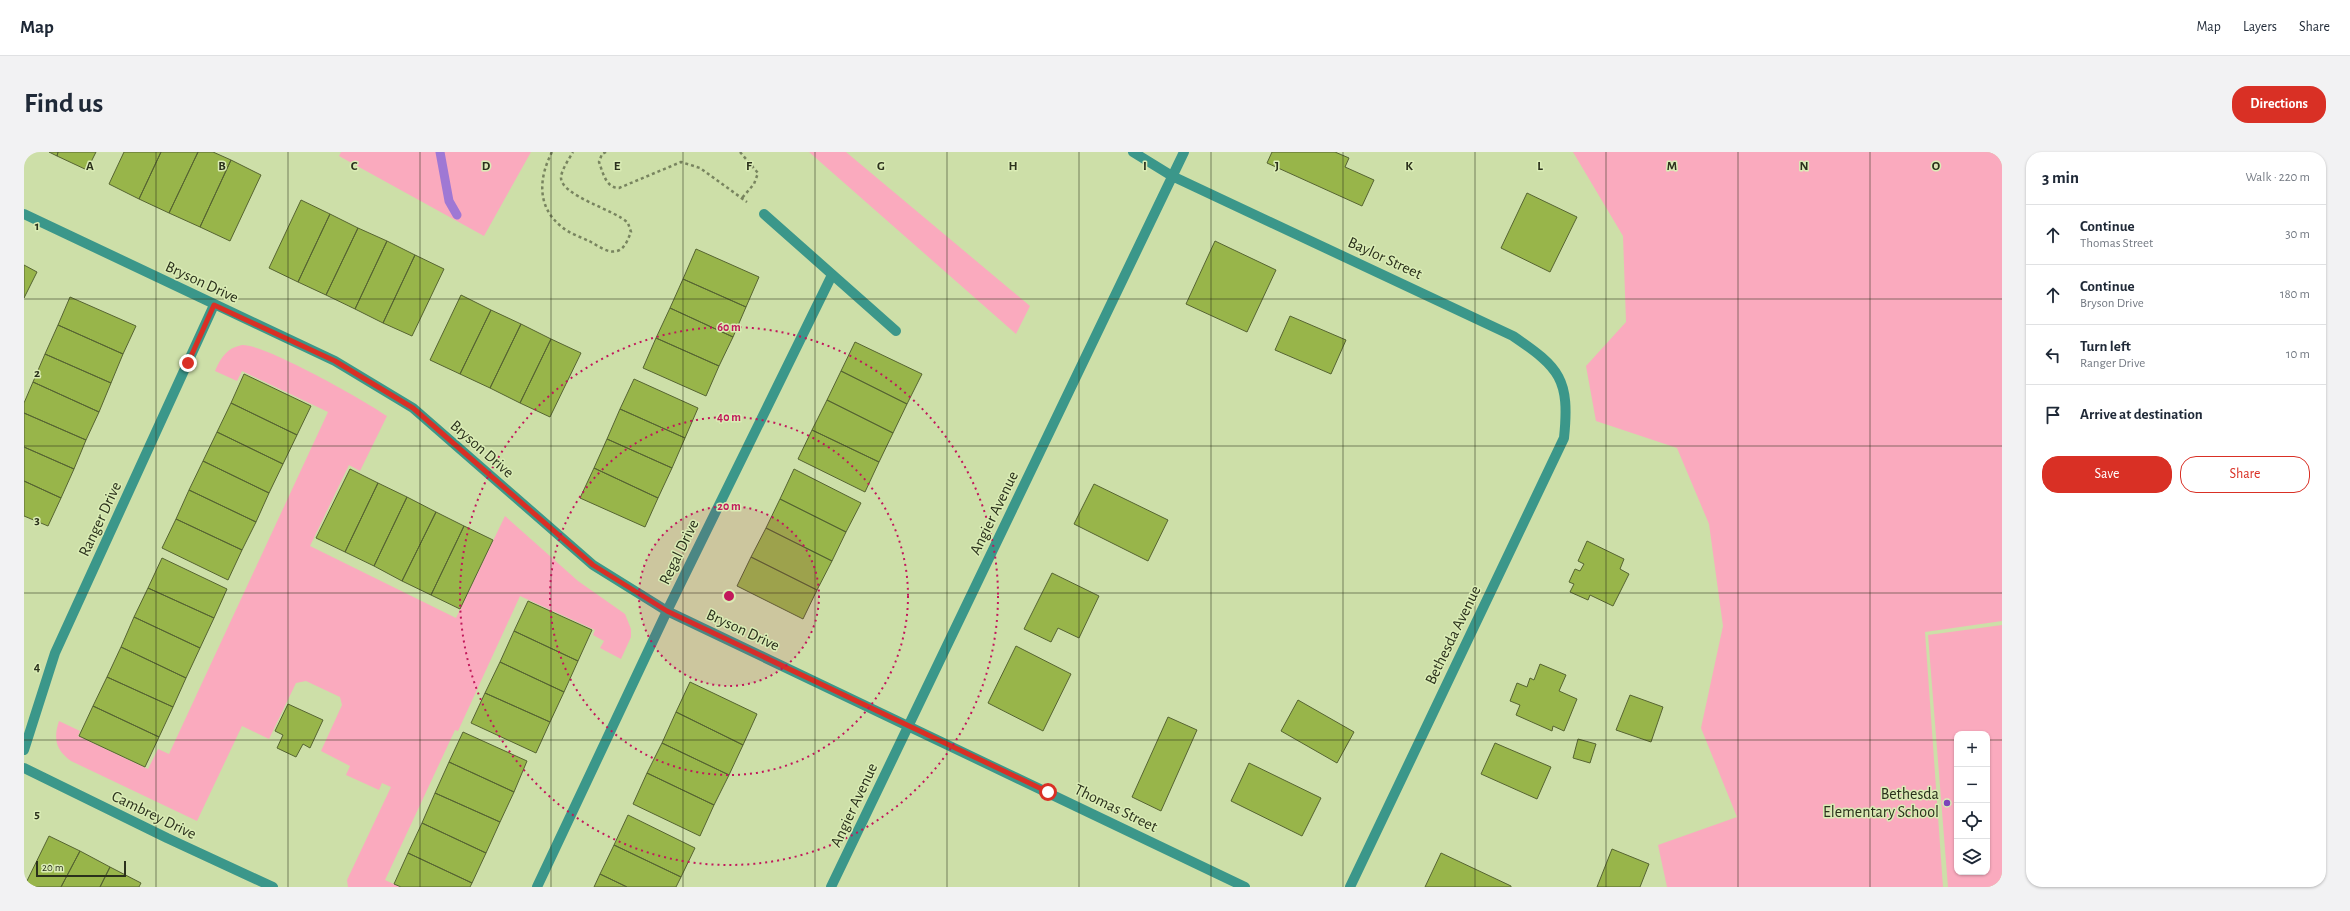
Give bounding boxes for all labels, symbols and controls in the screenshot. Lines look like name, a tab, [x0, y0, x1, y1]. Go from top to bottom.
text: Map	[20, 18, 54, 37]
text: Map	[2196, 20, 2221, 34]
text: Layers	[2243, 20, 2277, 34]
text: Share	[2299, 20, 2330, 34]
button: Directions	[2232, 86, 2326, 123]
text: Find us	[24, 90, 103, 118]
text: A	[86, 160, 94, 173]
text: B	[218, 160, 226, 173]
text: C	[351, 160, 358, 173]
text: D	[482, 160, 491, 173]
text: E	[614, 160, 621, 173]
text: F	[746, 160, 753, 173]
text: G	[877, 160, 885, 173]
text: H	[1008, 160, 1018, 173]
text: I	[1143, 160, 1147, 173]
text: J	[1275, 160, 1279, 173]
text: K	[1405, 160, 1413, 173]
text: L	[1537, 160, 1543, 173]
text: M	[1667, 160, 1677, 173]
text: N	[1799, 160, 1809, 173]
text: O	[1932, 160, 1941, 173]
text: 3 min	[2042, 169, 2079, 186]
text: Walk · 220 m	[2245, 171, 2310, 184]
text: Continue	[2080, 219, 2135, 234]
text: 1	[35, 220, 39, 233]
icon: ahead	[2042, 224, 2064, 246]
text: 30 m	[2285, 228, 2310, 241]
street label: Baylor Street	[1345, 234, 1425, 283]
text: Thomas Street	[2080, 237, 2153, 250]
street label: Bryson Drive	[163, 258, 241, 307]
text: Continue	[2080, 279, 2135, 294]
icon: ahead	[2042, 284, 2064, 306]
text: 180 m	[2280, 288, 2310, 301]
text: Bryson Drive	[2080, 297, 2144, 310]
text: 60 m	[717, 321, 741, 333]
text: Turn left	[2080, 339, 2131, 354]
icon: left	[2042, 344, 2064, 366]
text: 10 m	[2286, 348, 2310, 361]
route end	[179, 354, 197, 372]
text: Ranger Drive	[2080, 357, 2145, 370]
text: 2	[34, 367, 40, 380]
icon: arrive	[2042, 404, 2064, 426]
text: Arrive at destination	[2080, 407, 2203, 422]
text: 40 m	[717, 411, 741, 423]
street label: Bryson Drive	[447, 417, 517, 482]
button: Save	[2042, 456, 2172, 493]
button: Share	[2180, 456, 2310, 493]
street label: Angier Avenue	[967, 469, 1021, 557]
street label: Ranger Drive	[76, 479, 124, 559]
text: 20 m	[717, 500, 741, 512]
text: 3	[34, 514, 40, 527]
street label: Regal Drive	[656, 517, 702, 587]
street label: Bethesda Avenue	[1422, 583, 1484, 687]
centre of rings	[722, 589, 736, 603]
street label: Bryson Drive	[704, 606, 782, 655]
text: 4	[34, 661, 41, 674]
map controls	[1954, 731, 1990, 875]
button: +	[1954, 731, 1990, 767]
street label: Angier Avenue	[828, 760, 880, 850]
button: −	[1954, 767, 1990, 803]
street label: Thomas Street	[1072, 781, 1160, 835]
route start	[1039, 783, 1057, 801]
place label: Bethesda Elementary School	[1823, 786, 1939, 821]
street label: Cambrey Drive	[109, 788, 199, 843]
marker: Bethesda Elementary School	[1942, 798, 1952, 808]
button: locate	[1954, 803, 1990, 839]
text: 5	[34, 808, 40, 821]
button: layers	[1954, 839, 1990, 875]
scale bar	[36, 859, 126, 878]
text: 20 m	[42, 862, 63, 873]

